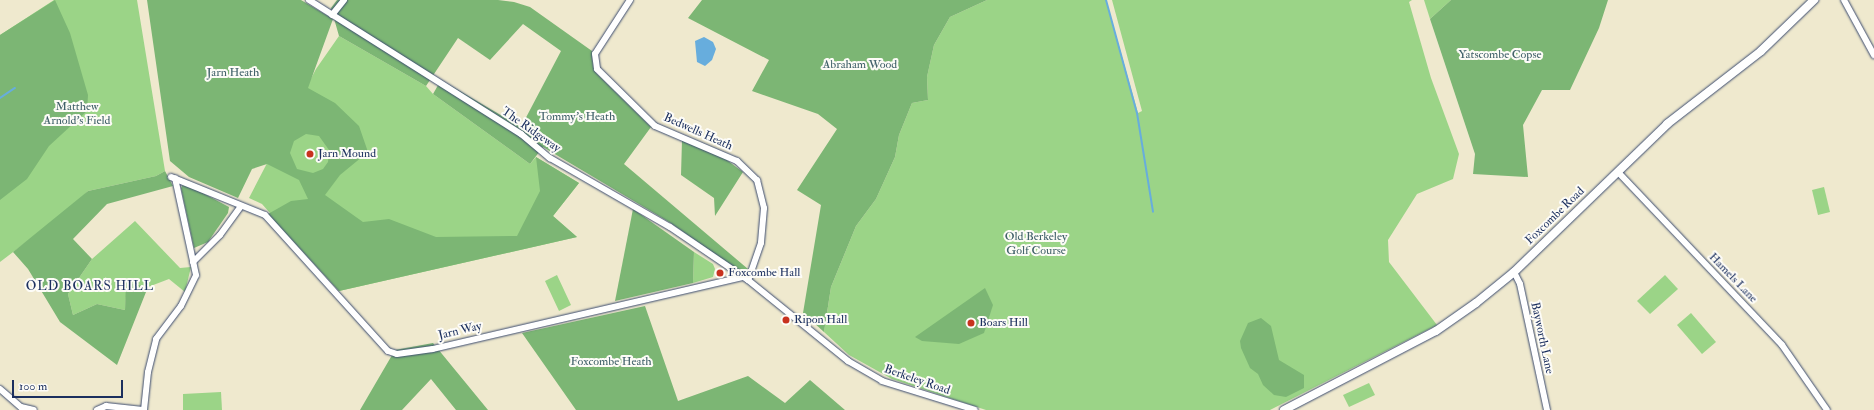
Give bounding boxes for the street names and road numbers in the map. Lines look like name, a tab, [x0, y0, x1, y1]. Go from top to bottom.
street label: The Ridgeway	[499, 104, 563, 156]
street label: Bedwells Heath	[661, 110, 735, 154]
street label: Foxcombe Road	[1522, 184, 1588, 248]
street label: Hamels Lane	[1706, 250, 1760, 306]
street label: Bayworth Lane	[1527, 301, 1557, 375]
street label: Jarn Way	[437, 319, 483, 343]
street label: Berkeley Road	[882, 362, 952, 398]

